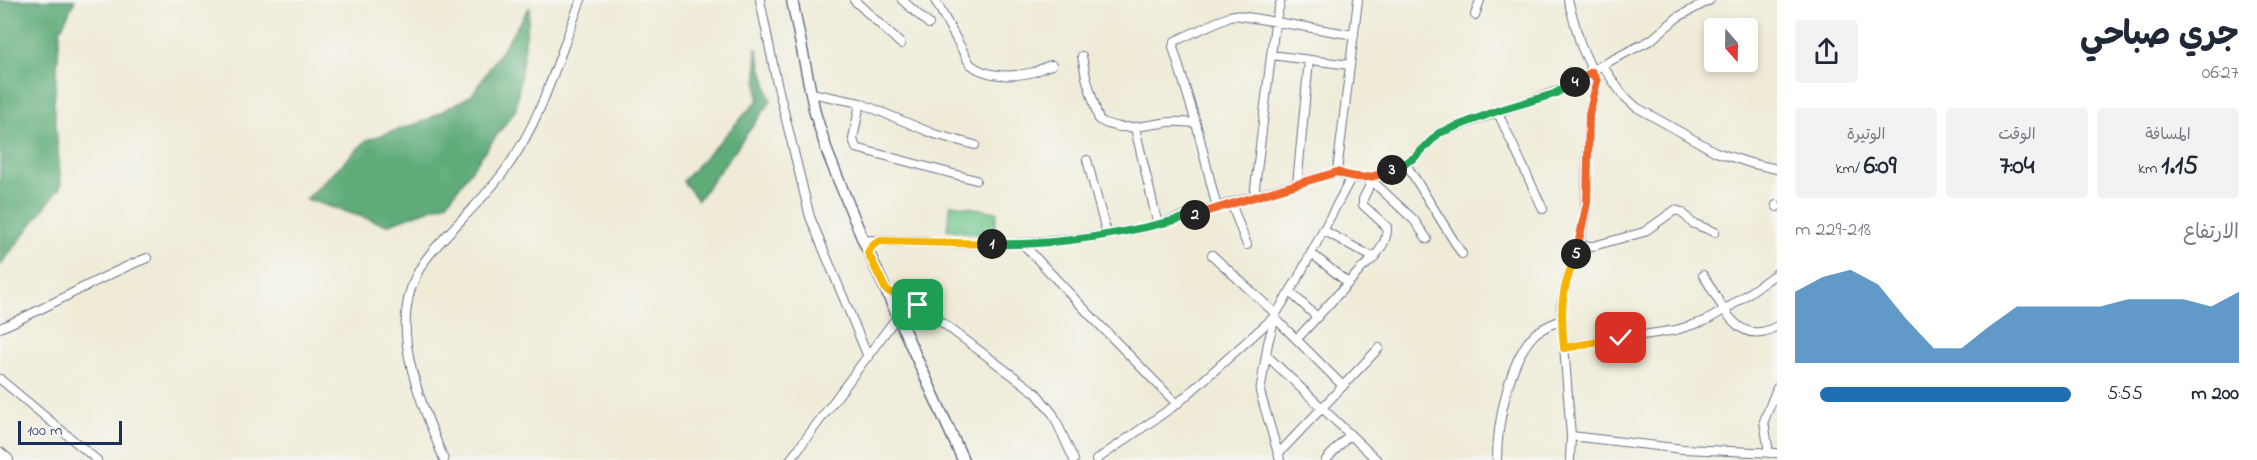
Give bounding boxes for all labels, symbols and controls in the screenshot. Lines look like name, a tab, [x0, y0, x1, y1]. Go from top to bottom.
text: جري صباحي	[2080, 12, 2239, 60]
north arrow	[1704, 18, 1758, 72]
map controls	[1704, 18, 1758, 72]
button: share	[1795, 20, 1858, 83]
text: 06:27	[2202, 59, 2239, 88]
pin: 4	[1560, 67, 1590, 97]
text: 4	[1572, 70, 1578, 94]
text: الوتيرة	[1847, 123, 1885, 147]
text: الوقت	[1998, 123, 2036, 147]
text: المسافة	[2145, 123, 2191, 147]
text: 6:09	[1864, 148, 1897, 186]
text: 7:04	[2000, 148, 2034, 186]
text: 1.15	[2161, 148, 2198, 186]
pin: 3	[1377, 155, 1407, 185]
text: /km	[1835, 157, 1864, 181]
text: km	[2138, 157, 2161, 181]
text: 3	[1389, 158, 1395, 182]
pin: 2	[1180, 200, 1210, 230]
text: 2	[1191, 203, 1199, 227]
text: 218–229 m	[1795, 216, 1871, 245]
text: الارتفاع	[2183, 219, 2239, 248]
pin: 1	[977, 229, 1007, 259]
text: 1	[989, 232, 995, 256]
pin: 5	[1561, 239, 1591, 269]
text: 5	[1571, 242, 1581, 266]
pin	[892, 279, 943, 330]
icon: arrive	[901, 288, 934, 321]
pin	[1595, 312, 1646, 363]
icon: check	[1604, 321, 1637, 354]
text: 5:55	[2107, 380, 2143, 409]
text: 200 m	[2191, 380, 2239, 409]
scale bar	[18, 418, 122, 446]
text: 100 m	[27, 419, 62, 443]

